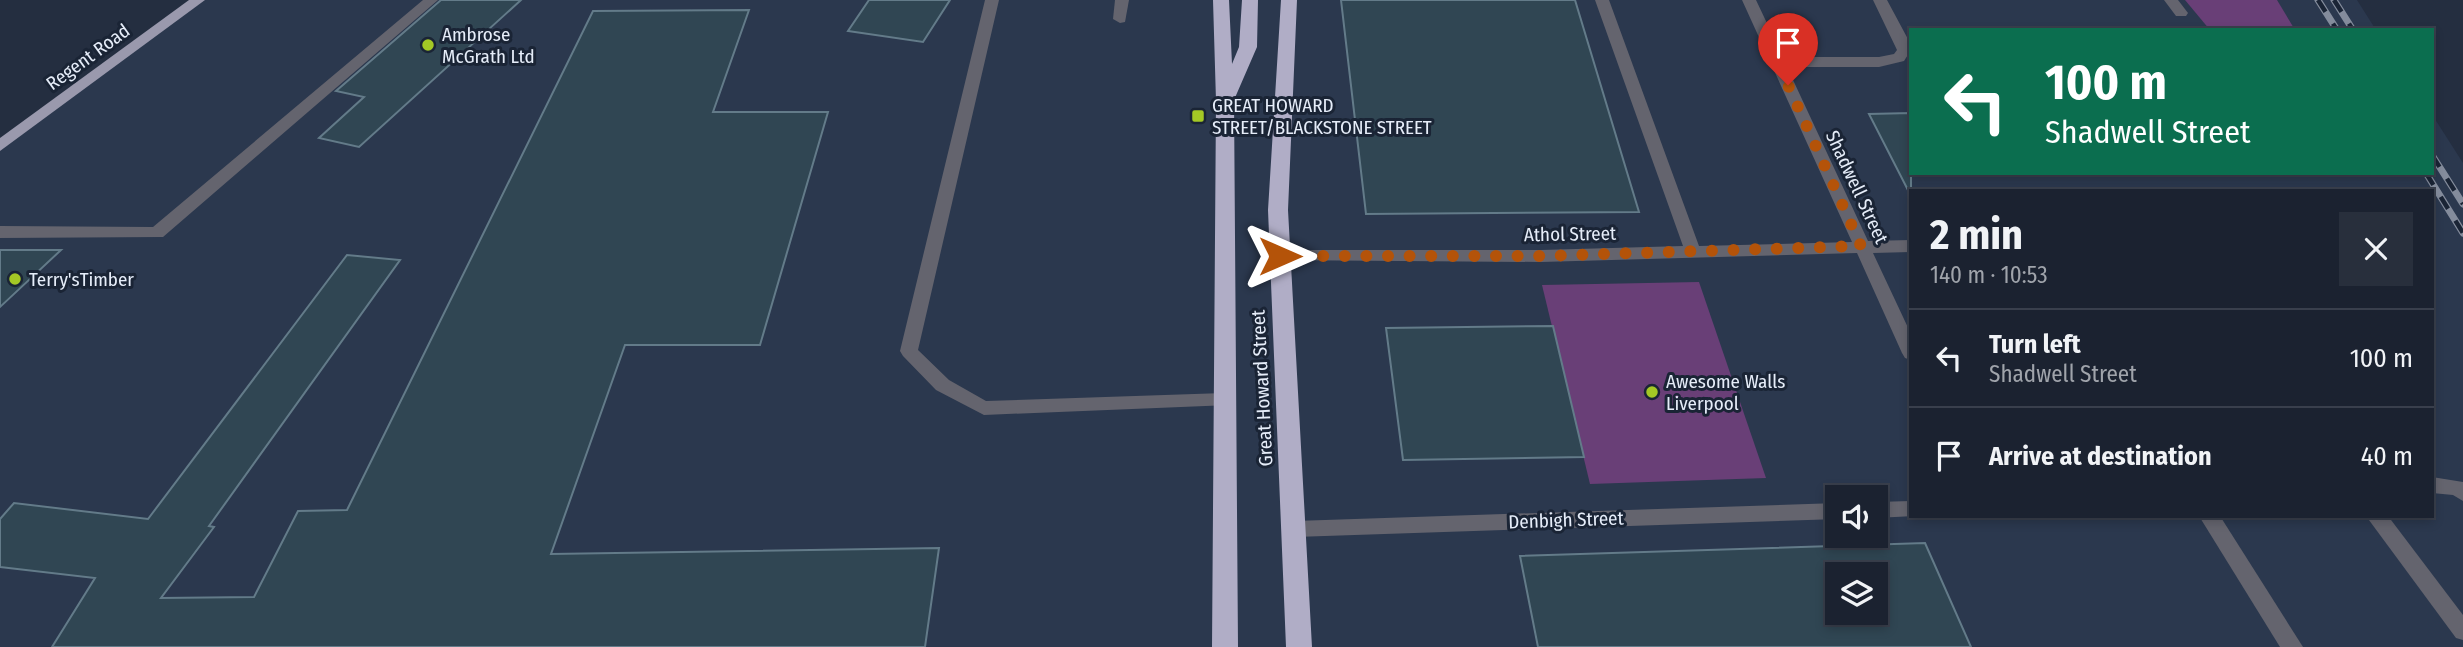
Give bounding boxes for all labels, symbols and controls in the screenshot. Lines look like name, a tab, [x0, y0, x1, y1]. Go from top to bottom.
pin	[1758, 13, 1818, 85]
street label: Regent Road	[42, 19, 134, 95]
place label: Ambrose McGrath Ltd	[442, 23, 535, 68]
icon: arrive	[1769, 24, 1807, 62]
marker: Ambrose McGrath Ltd	[420, 37, 436, 53]
text: 100 m	[2045, 53, 2167, 112]
icon: left	[1930, 56, 2021, 147]
place label: GREAT HOWARD STREET/BLACKSTONE STREET	[1212, 94, 1432, 139]
marker: GREAT HOWARD STREET/BLACKSTONE STREET	[1190, 108, 1206, 124]
text: Shadwell Street	[2045, 113, 2250, 151]
street label: Shadwell Street	[1821, 127, 1894, 248]
text: 2 min	[1930, 210, 2023, 260]
button: close	[2339, 212, 2413, 286]
position arrow	[1243, 219, 1317, 293]
street label: Athol Street	[1524, 222, 1617, 246]
text: 140 m · 10:53	[1930, 261, 2048, 289]
place label: Terry'sTimber	[29, 268, 134, 291]
marker: Terry'sTimber	[7, 271, 23, 287]
street label: Great Howard Street	[1246, 308, 1278, 467]
text: Turn left	[1989, 329, 2081, 360]
icon: left	[1930, 339, 1968, 377]
text: 100 m	[2350, 343, 2413, 374]
text: Shadwell Street	[1989, 360, 2137, 388]
place label: Awesome Walls Liverpool	[1666, 370, 1785, 415]
marker: Awesome Walls Liverpool	[1644, 384, 1660, 400]
icon: arrive	[1930, 437, 1968, 475]
text: Arrive at destination	[1989, 441, 2212, 472]
text: 40 m	[2361, 441, 2413, 472]
map controls	[1825, 485, 1888, 625]
button: sound	[1825, 485, 1888, 548]
street label: Denbigh Street	[1508, 506, 1625, 534]
button: layers	[1825, 562, 1888, 625]

